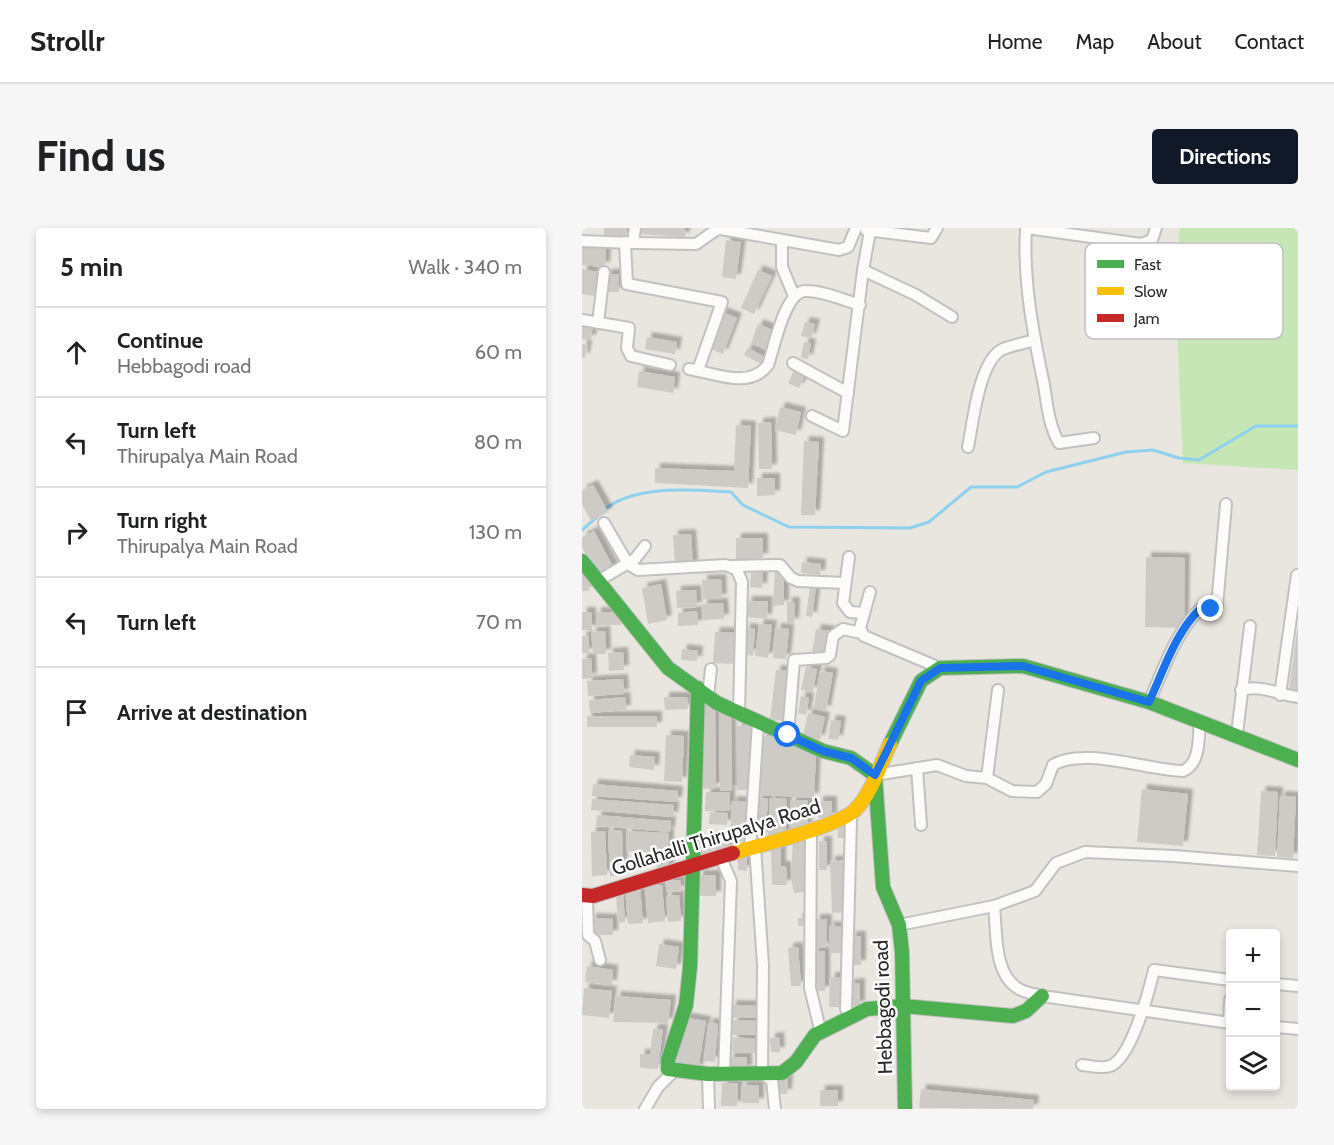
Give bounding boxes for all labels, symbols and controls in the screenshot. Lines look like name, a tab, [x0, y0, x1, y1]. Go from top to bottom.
text: Strollr	[30, 24, 104, 58]
text: Home	[987, 29, 1043, 54]
text: Map	[1076, 29, 1114, 54]
text: About	[1147, 29, 1201, 54]
text: Contact	[1234, 29, 1304, 54]
button: Directions	[1152, 129, 1298, 184]
text: Find us	[36, 130, 165, 182]
legend	[1085, 243, 1283, 339]
text: 5 min	[60, 251, 123, 283]
text: Walk · 340 m	[408, 255, 522, 279]
text: Fast	[1134, 255, 1162, 274]
text: Slow	[1134, 282, 1168, 301]
text: Jam	[1133, 309, 1160, 328]
text: Continue	[117, 327, 203, 354]
icon: ahead	[60, 336, 93, 369]
text: 60 m	[475, 340, 522, 364]
text: Hebbagodi road	[117, 354, 251, 378]
text: Turn left	[117, 417, 196, 444]
icon: left	[60, 426, 93, 459]
text: 80 m	[474, 430, 522, 454]
text: Thirupalya Main Road	[117, 444, 298, 468]
text: Turn right	[117, 507, 207, 534]
icon: right	[60, 516, 93, 549]
text: 130 m	[469, 520, 522, 544]
text: Thirupalya Main Road	[117, 534, 298, 558]
route end	[1197, 595, 1223, 621]
icon: left	[60, 606, 93, 639]
text: Turn left	[117, 609, 196, 636]
text: 70 m	[476, 610, 522, 634]
icon: arrive	[60, 696, 93, 729]
text: Arrive at destination	[117, 699, 307, 726]
route start	[774, 721, 800, 747]
street label: Gollahalli Thirupalya Road	[609, 794, 823, 880]
map controls	[1226, 929, 1280, 1091]
button: +	[1226, 929, 1280, 983]
street label: Hebbagodi road	[869, 939, 897, 1075]
button: −	[1226, 983, 1280, 1037]
button: layers	[1226, 1037, 1280, 1091]

